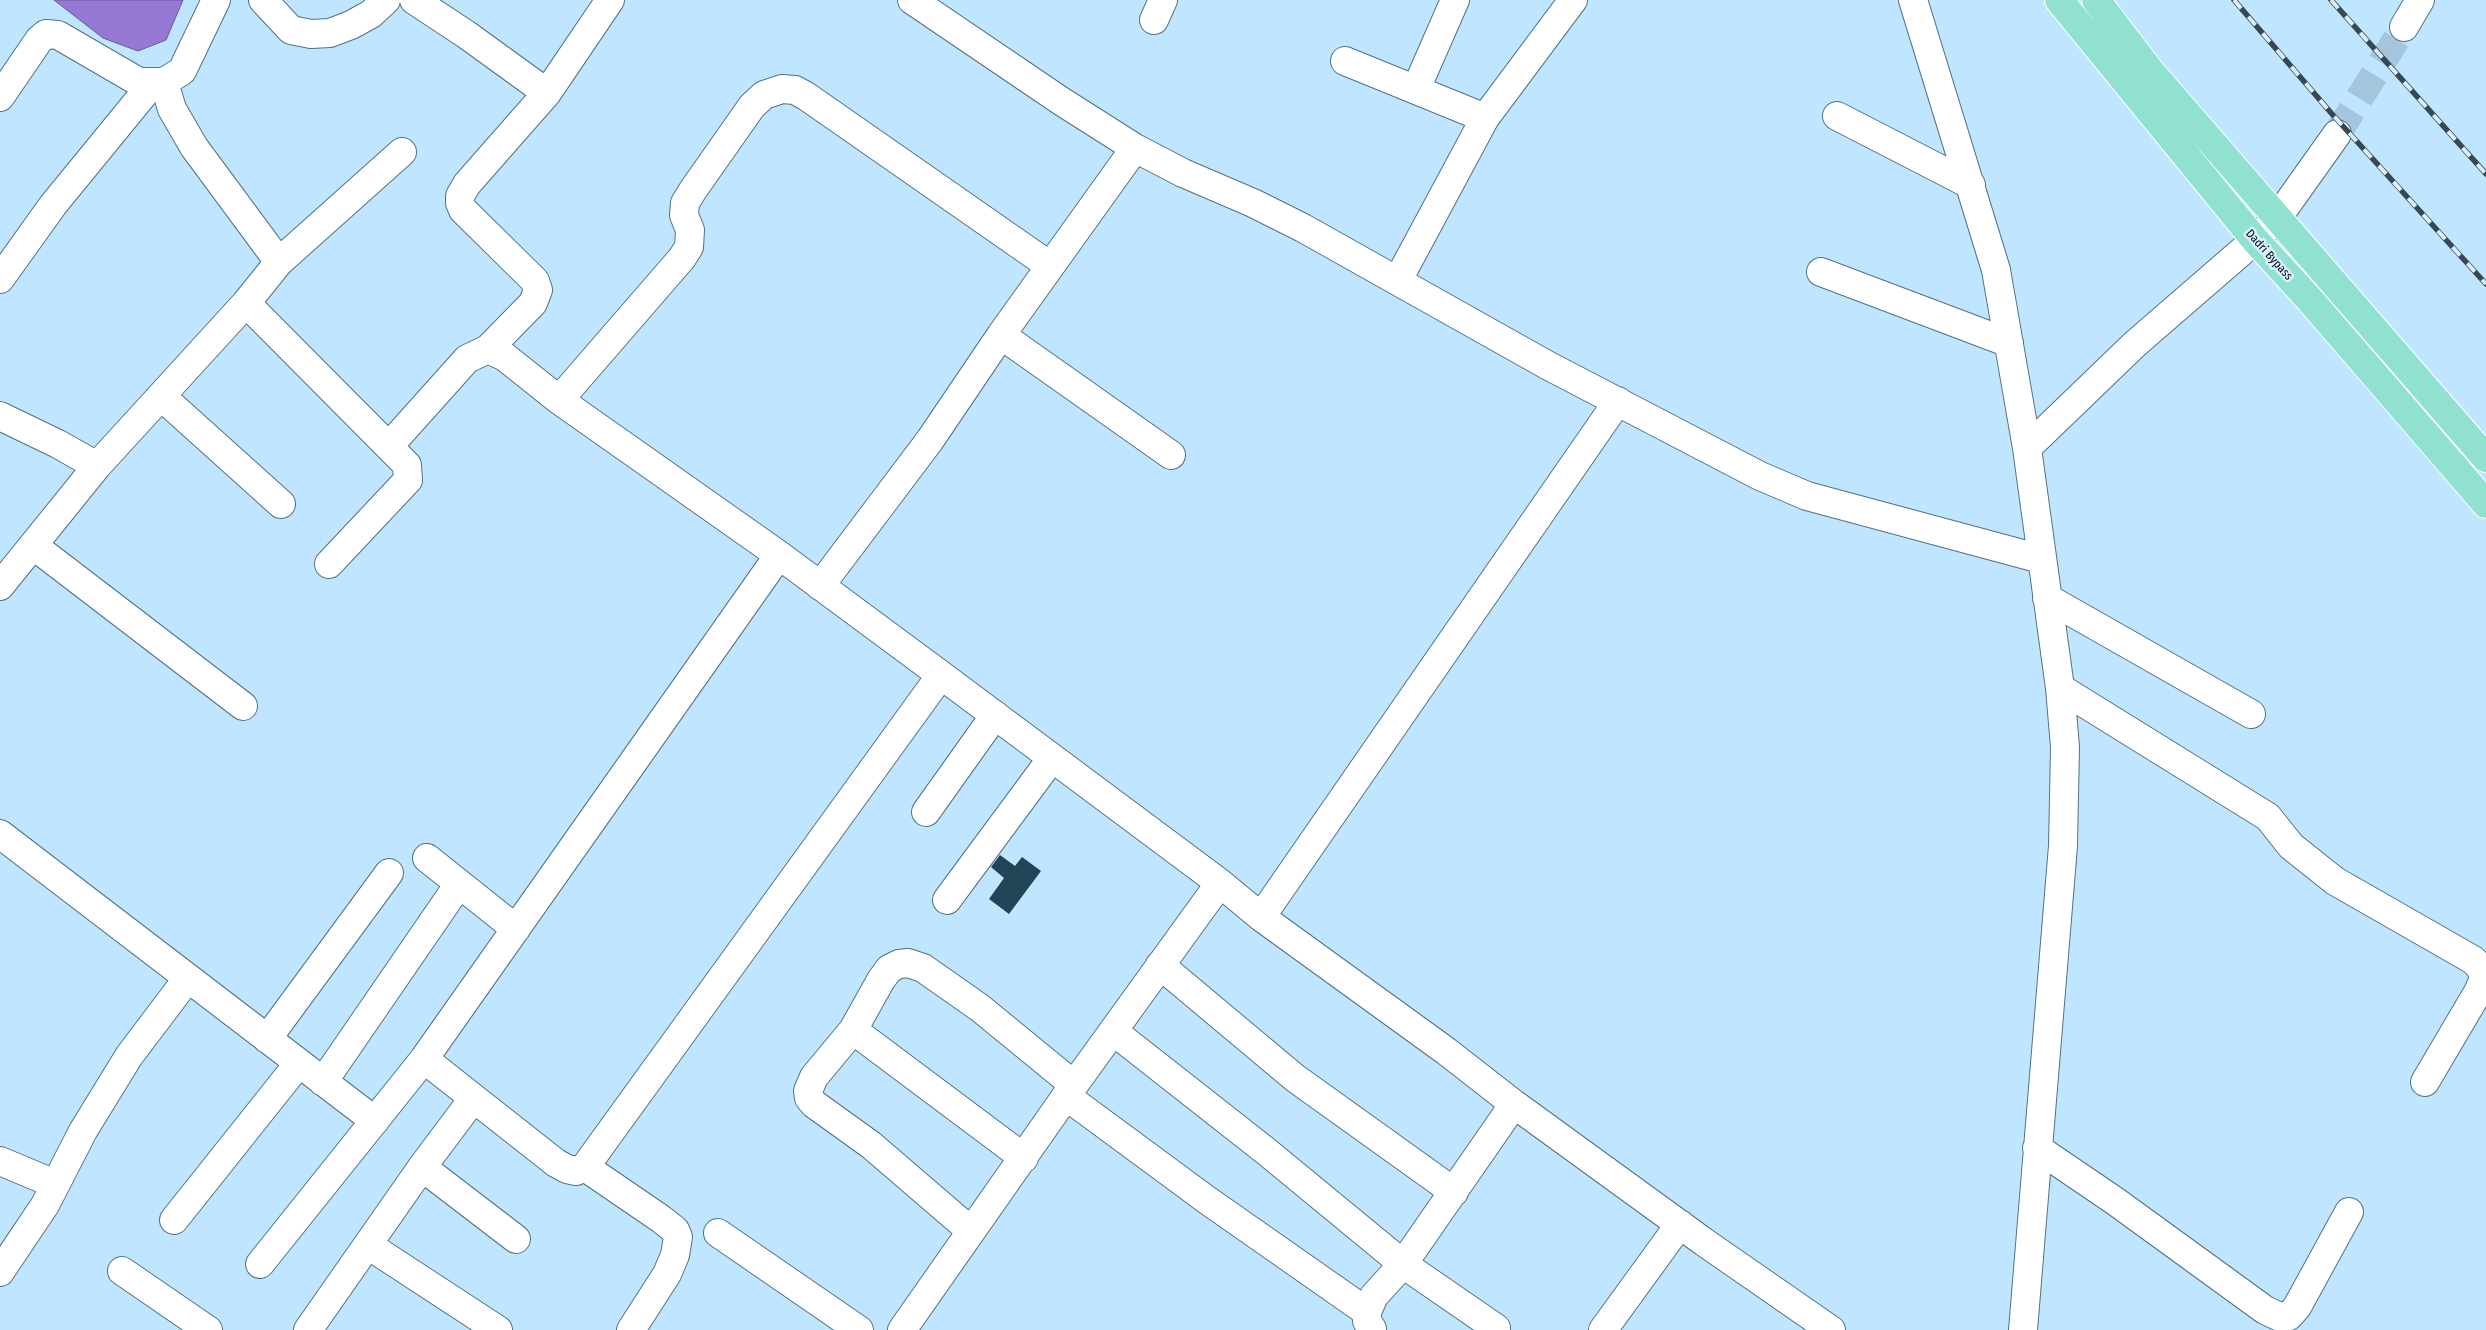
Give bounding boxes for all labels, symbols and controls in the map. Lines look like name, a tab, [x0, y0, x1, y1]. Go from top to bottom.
street label: Dadri Bypass	[2242, 227, 2296, 283]

